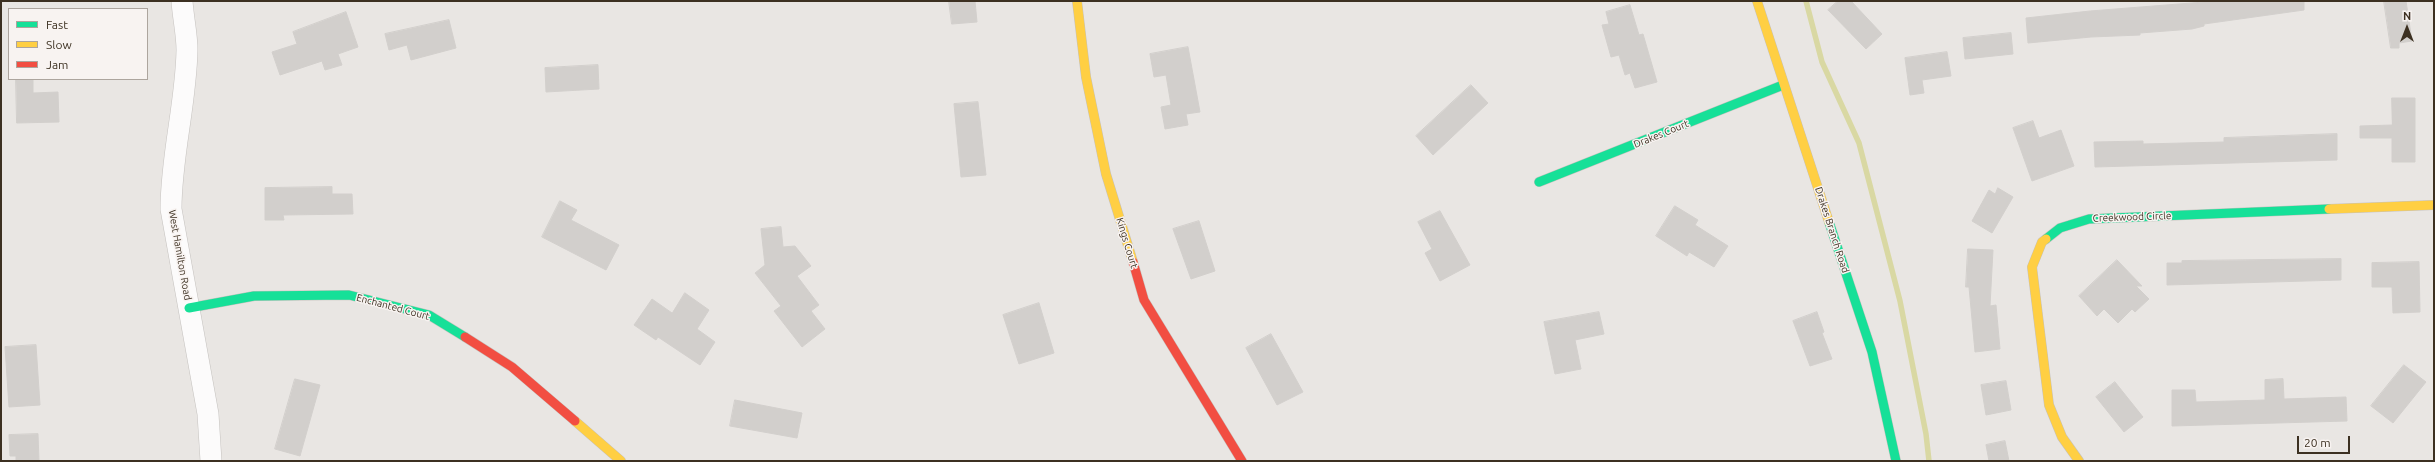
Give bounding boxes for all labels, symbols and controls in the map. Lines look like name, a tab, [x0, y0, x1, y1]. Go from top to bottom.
legend	[8, 8, 148, 80]
north arrow	[2387, 8, 2427, 48]
text: N	[2403, 10, 2411, 22]
text: Fast	[46, 18, 68, 31]
text: Slow	[46, 38, 72, 51]
text: Jam	[46, 58, 68, 71]
street label: Drakes Court	[1632, 117, 1690, 151]
street label: Drakes Branch Road	[1812, 185, 1852, 275]
street label: West Hamilton Road	[166, 209, 194, 301]
street label: Creekwood Circle	[2092, 210, 2172, 224]
street label: Kings Court	[1114, 216, 1140, 270]
street label: Enchanted Court	[355, 291, 431, 323]
scale bar	[2299, 428, 2352, 454]
text: 20 m	[2304, 436, 2331, 449]

